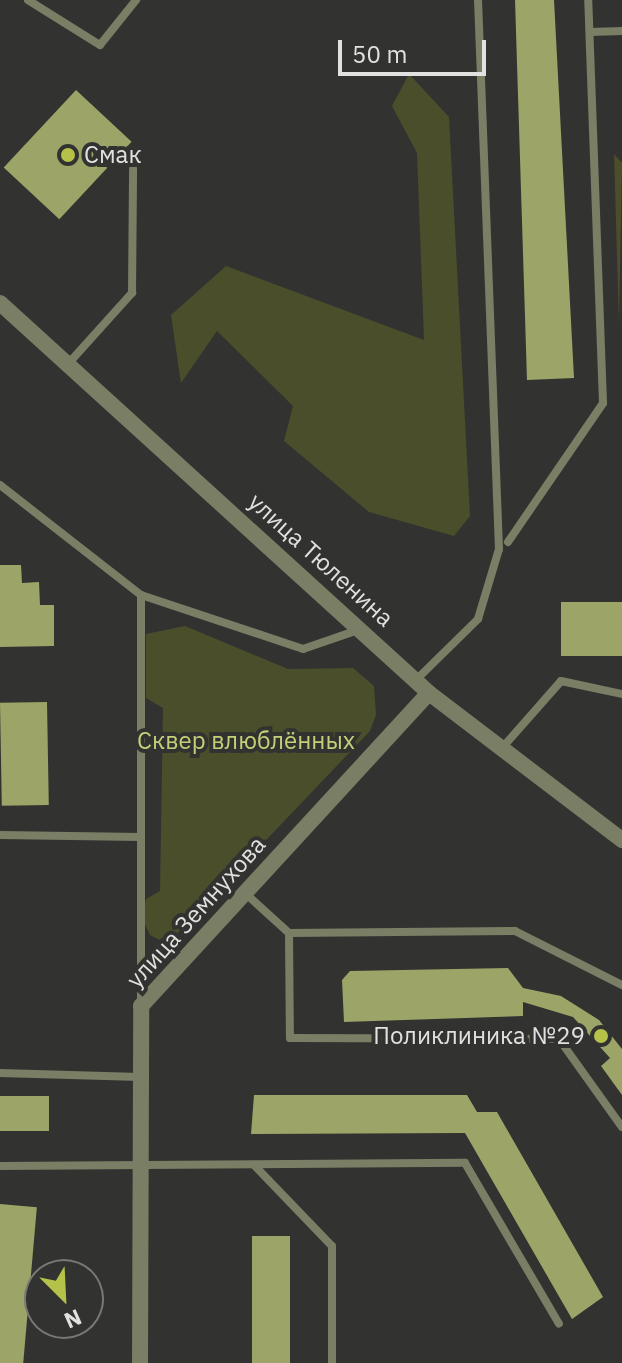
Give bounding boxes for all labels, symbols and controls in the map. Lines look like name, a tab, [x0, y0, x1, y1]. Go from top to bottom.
scale bar	[342, 24, 490, 74]
text: 50 m	[352, 38, 407, 70]
place label: Смак	[84, 141, 142, 169]
marker: Смак	[59, 146, 77, 164]
street label: улица Тюленина	[243, 487, 399, 633]
park label: Сквер влюблённых	[137, 727, 355, 755]
street label: улица Земнухова	[120, 830, 272, 994]
place label: Поликлиника №29	[373, 1022, 585, 1050]
marker: Поликлиника №29	[592, 1027, 610, 1045]
north arrow	[24, 1259, 104, 1339]
text: N	[60, 1303, 86, 1336]

